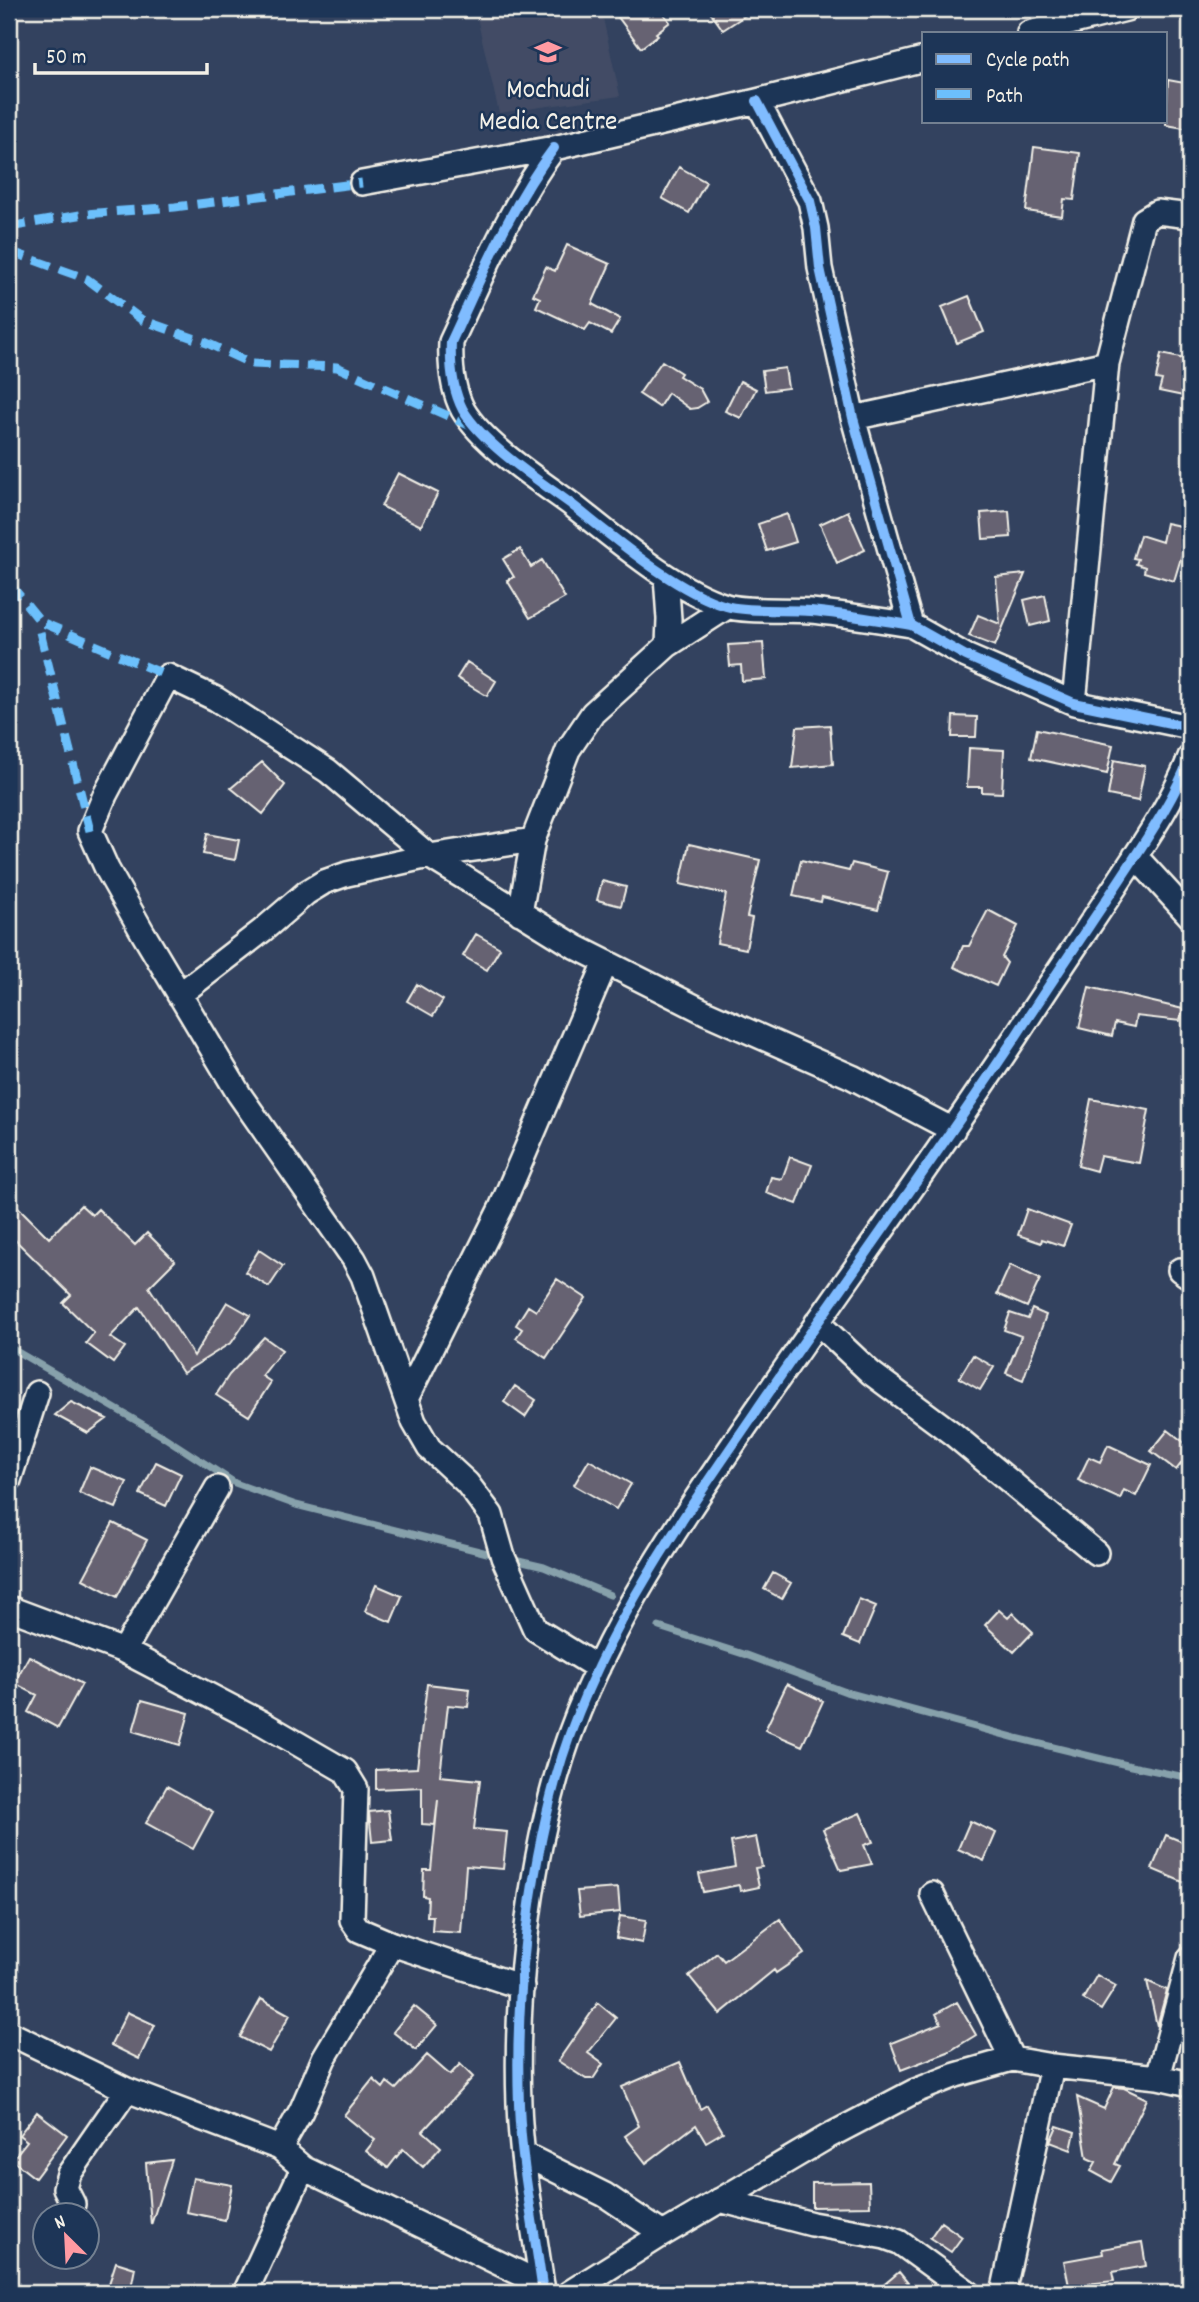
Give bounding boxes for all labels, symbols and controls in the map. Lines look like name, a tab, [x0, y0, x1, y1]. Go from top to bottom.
scale bar	[35, 32, 206, 76]
legend	[922, 32, 1168, 122]
school or university icon: Mochudi Media Centre	[533, 37, 563, 67]
text: 50 m	[46, 44, 86, 74]
text: Cycle path	[986, 47, 1069, 77]
place label: Mochudi Media Centre	[479, 72, 617, 144]
text: Path	[986, 83, 1023, 113]
north arrow	[32, 2200, 102, 2270]
text: N	[51, 2209, 70, 2238]

